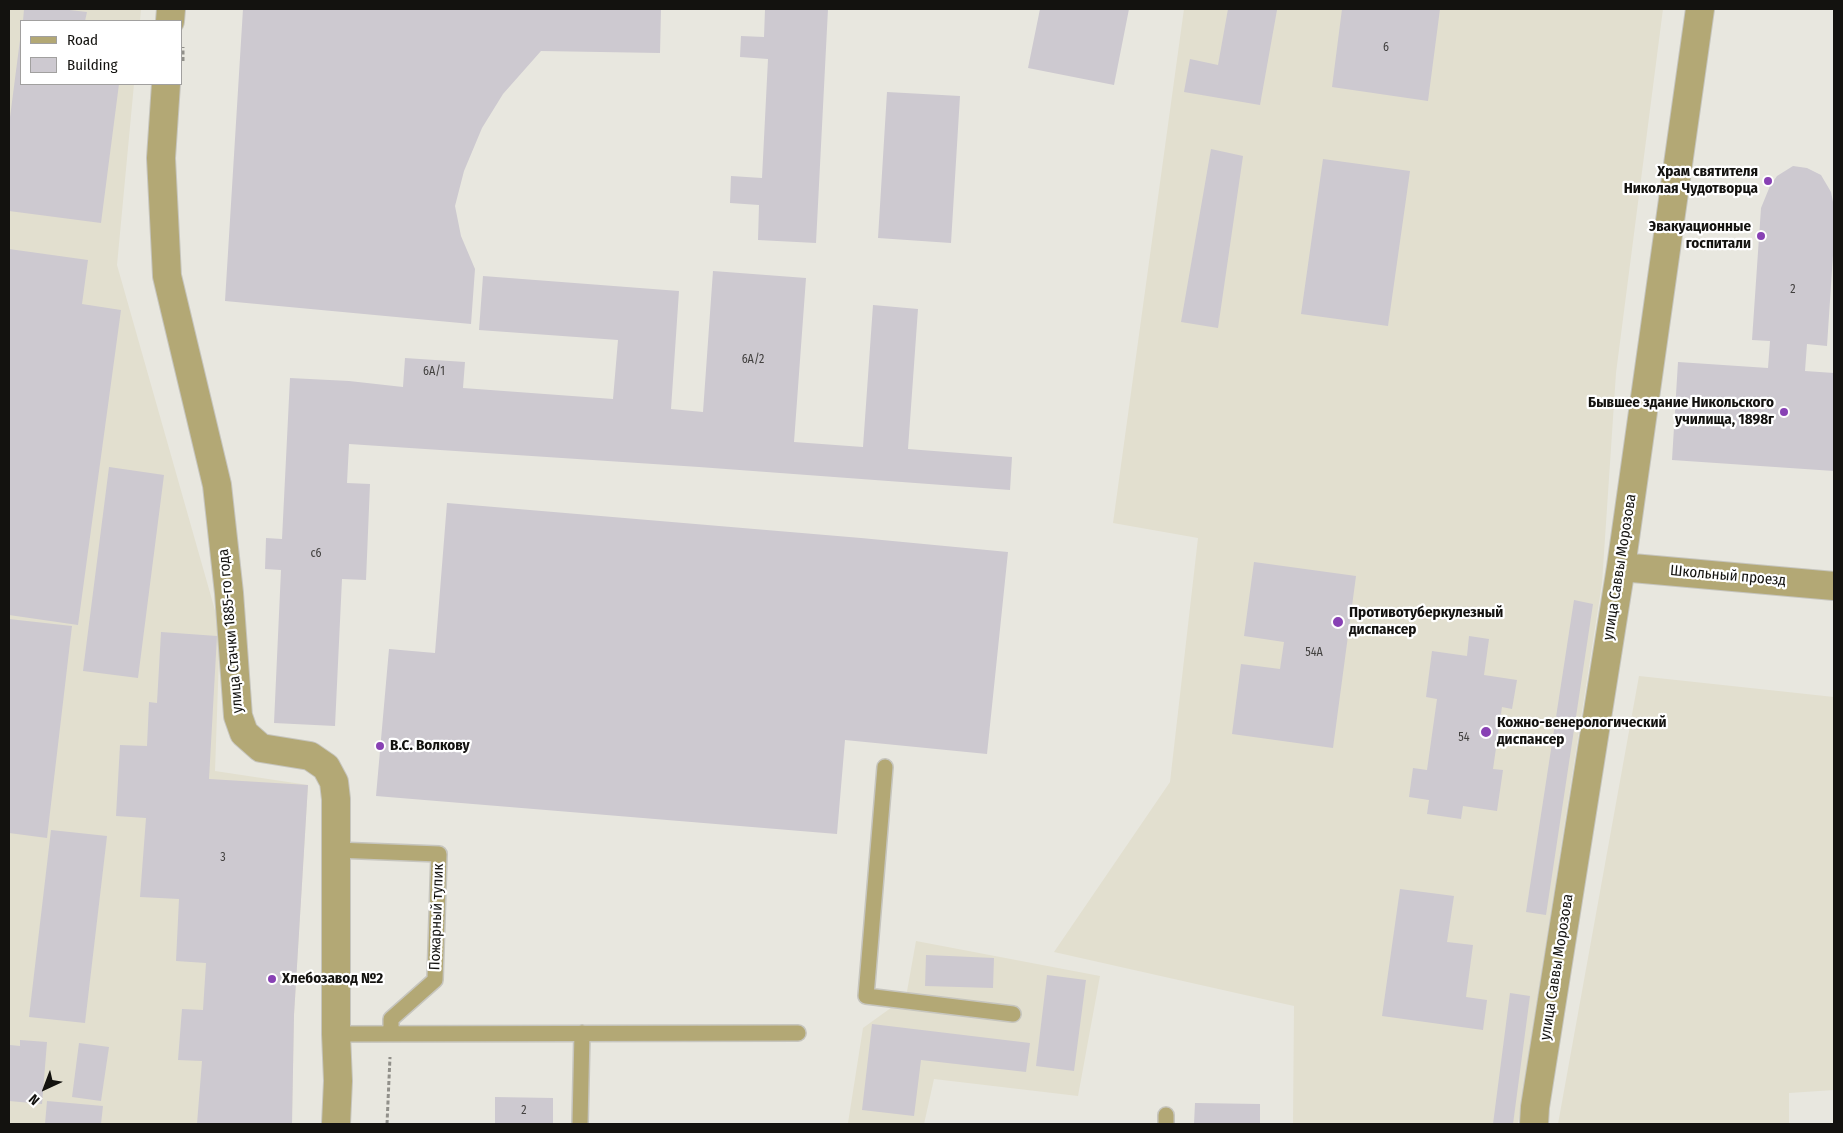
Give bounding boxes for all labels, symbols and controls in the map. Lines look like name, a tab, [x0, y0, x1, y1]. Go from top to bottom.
legend	[20, 20, 182, 85]
text: Road	[67, 31, 98, 49]
house number: 6	[1383, 41, 1389, 55]
text: Building	[67, 56, 118, 74]
place label: Храм святителя Николая Чудотворца	[1624, 163, 1758, 198]
marker: Храм святителя Николая Чудотворца	[1762, 175, 1774, 187]
place label: Эвакуационные госпитали	[1649, 218, 1751, 253]
marker: Эвакуационные госпитали	[1755, 230, 1767, 242]
house number: 2	[1790, 283, 1796, 297]
house number: 6А/2	[742, 353, 764, 367]
house number: 6А/1	[423, 365, 445, 379]
place label: Бывшее здание Никольского училища, 1898г	[1588, 394, 1774, 429]
marker: Бывшее здание Никольского училища, 1898г	[1778, 406, 1790, 418]
street label: улица Саввы Морозова	[1600, 493, 1640, 641]
house number: с6	[310, 547, 322, 561]
street label: улица Стачки 1885-го года	[215, 548, 247, 714]
street label: Школьный проезд	[1669, 562, 1787, 590]
place label: Противотуберкулезный диспансер	[1349, 604, 1503, 639]
marker: Противотуберкулезный диспансер	[1331, 615, 1345, 629]
house number: 54А	[1305, 646, 1323, 660]
place label: Кожно-венерологический диспансер	[1497, 714, 1666, 749]
marker: Кожно-венерологический диспансер	[1479, 725, 1493, 739]
house number: 54	[1458, 731, 1470, 745]
place label: В.С. Волкову	[390, 737, 470, 755]
marker: В.С. Волкову	[374, 740, 386, 752]
house number: 3	[220, 851, 226, 865]
street label: Пожарный тупик	[426, 863, 448, 971]
street label: улица Саввы Морозова	[1537, 893, 1577, 1041]
place label: Хлебозавод №2	[282, 970, 383, 988]
marker: Хлебозавод №2	[266, 973, 278, 985]
north arrow	[20, 1063, 70, 1113]
text: N	[26, 1090, 43, 1108]
house number: 2	[521, 1104, 527, 1118]

